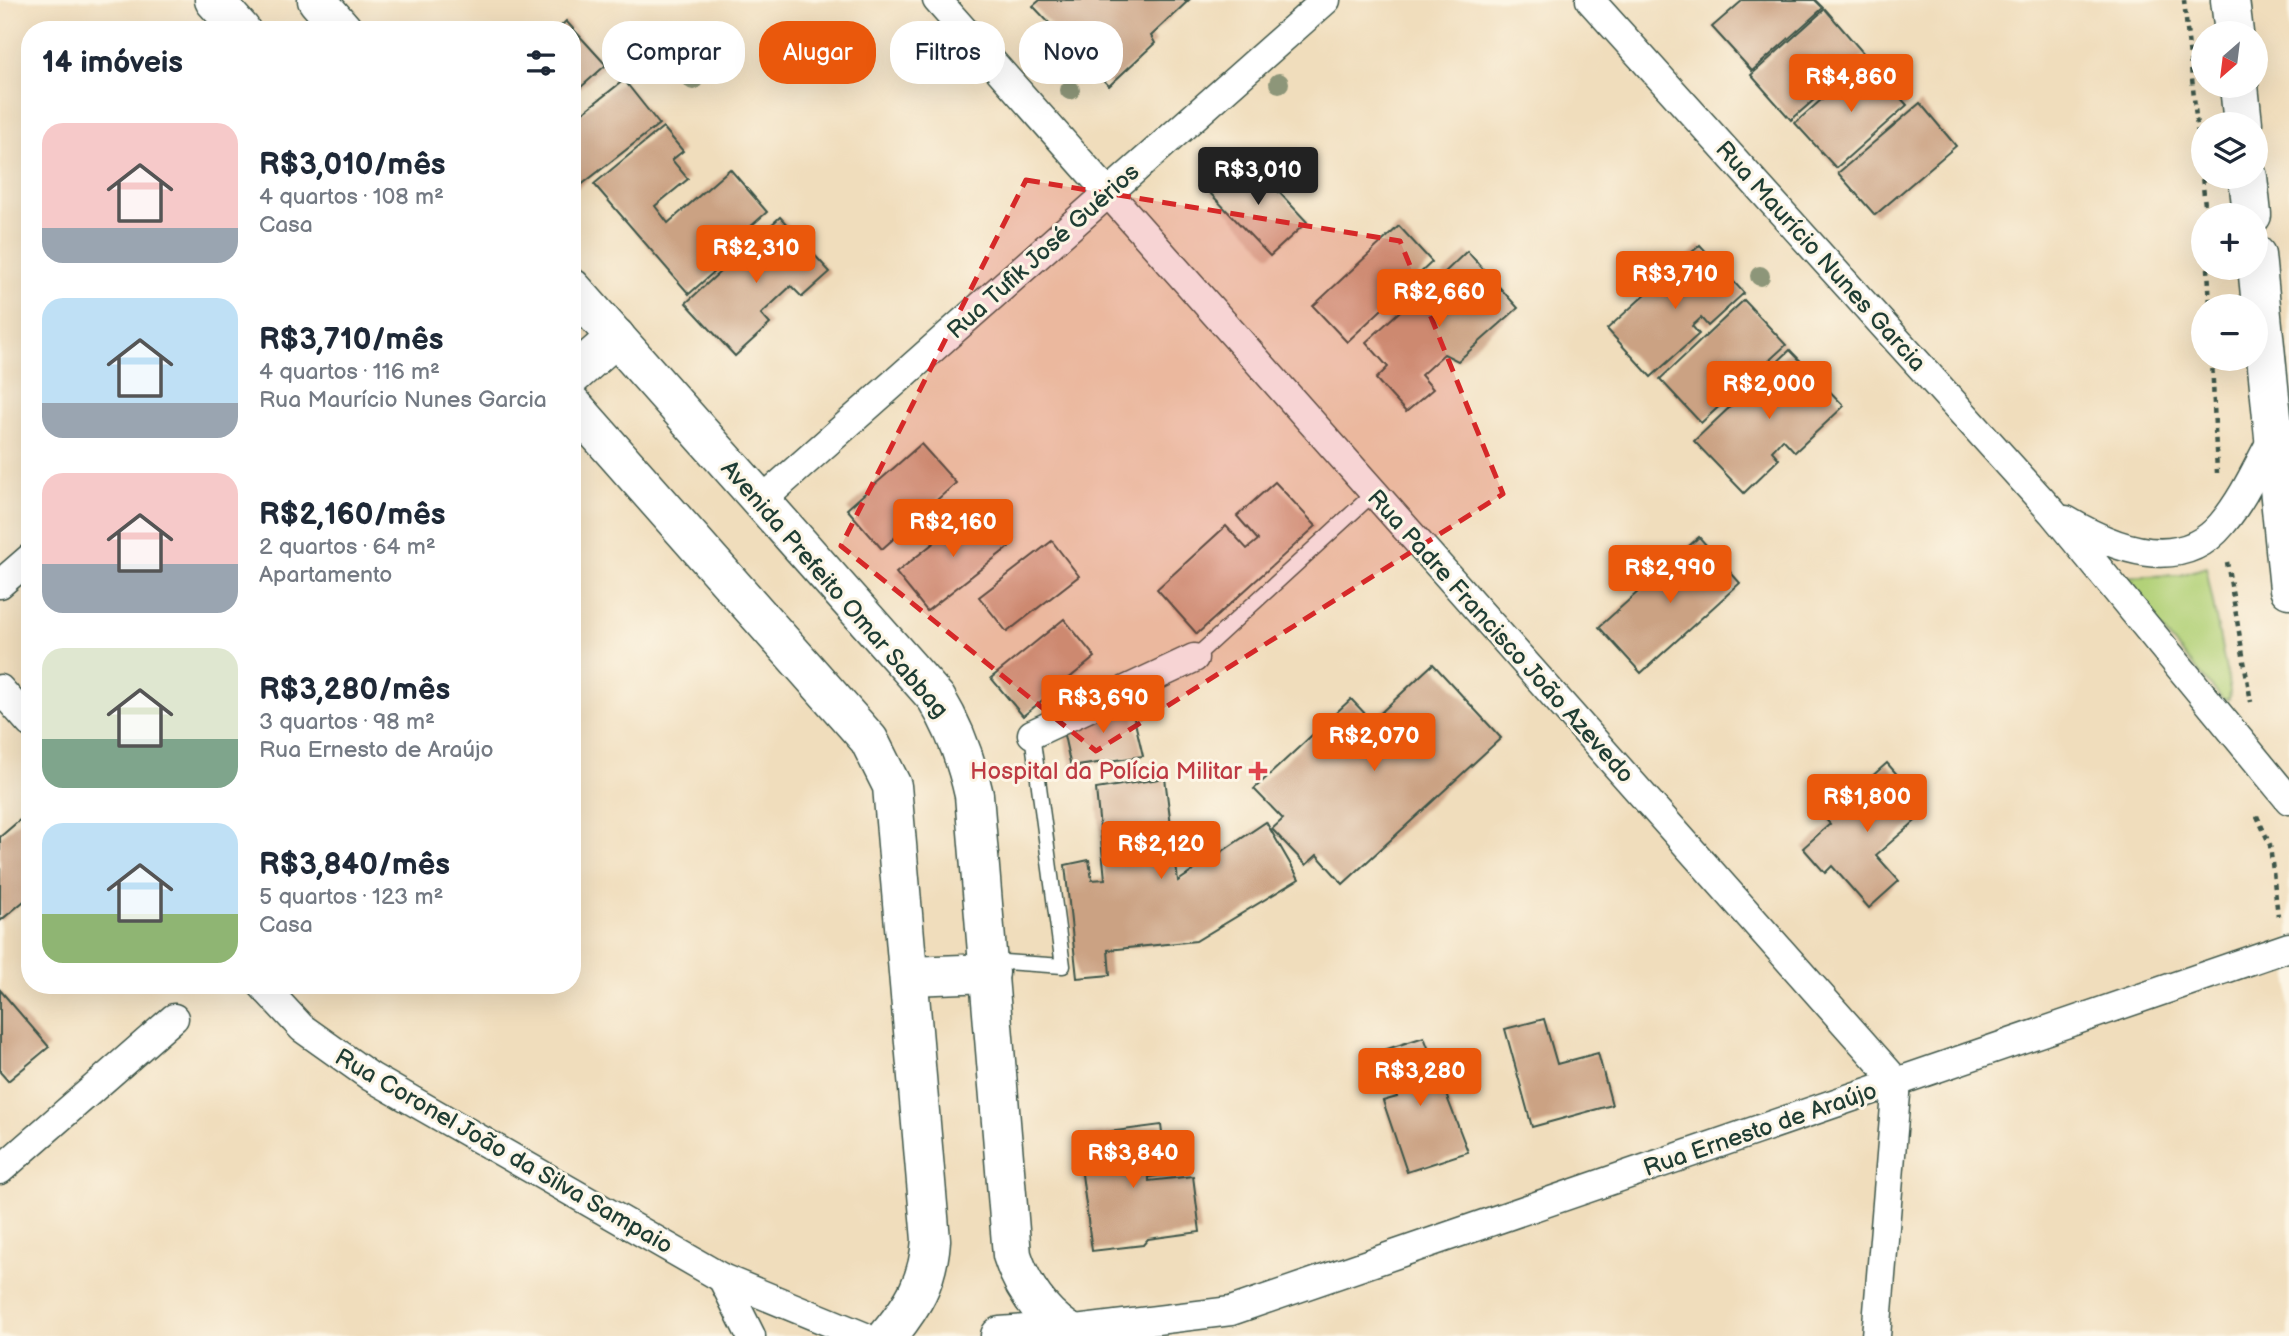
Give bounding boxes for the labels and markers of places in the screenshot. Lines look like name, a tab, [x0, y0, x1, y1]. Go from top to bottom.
pin: R$4,860	[1786, 54, 1916, 114]
pin: R$3,010	[1193, 148, 1323, 207]
pin: R$2,310	[691, 226, 821, 285]
pin: R$3,710	[1610, 252, 1740, 311]
pin: R$2,660	[1374, 270, 1504, 329]
pin: R$2,000	[1704, 362, 1834, 421]
pin: R$2,160	[888, 500, 1018, 559]
pin: R$2,990	[1605, 546, 1735, 605]
pin: R$3,690	[1038, 676, 1168, 735]
pin: R$2,070	[1309, 714, 1439, 773]
place label: Hospital da Polícia Militar	[970, 757, 1242, 786]
marker: Hospital da Polícia Militar	[1248, 761, 1268, 781]
pin: R$1,800	[1802, 774, 1932, 834]
pin: R$2,120	[1096, 822, 1226, 881]
pin: R$3,280	[1355, 1048, 1485, 1108]
pin: R$3,840	[1068, 1130, 1198, 1190]

